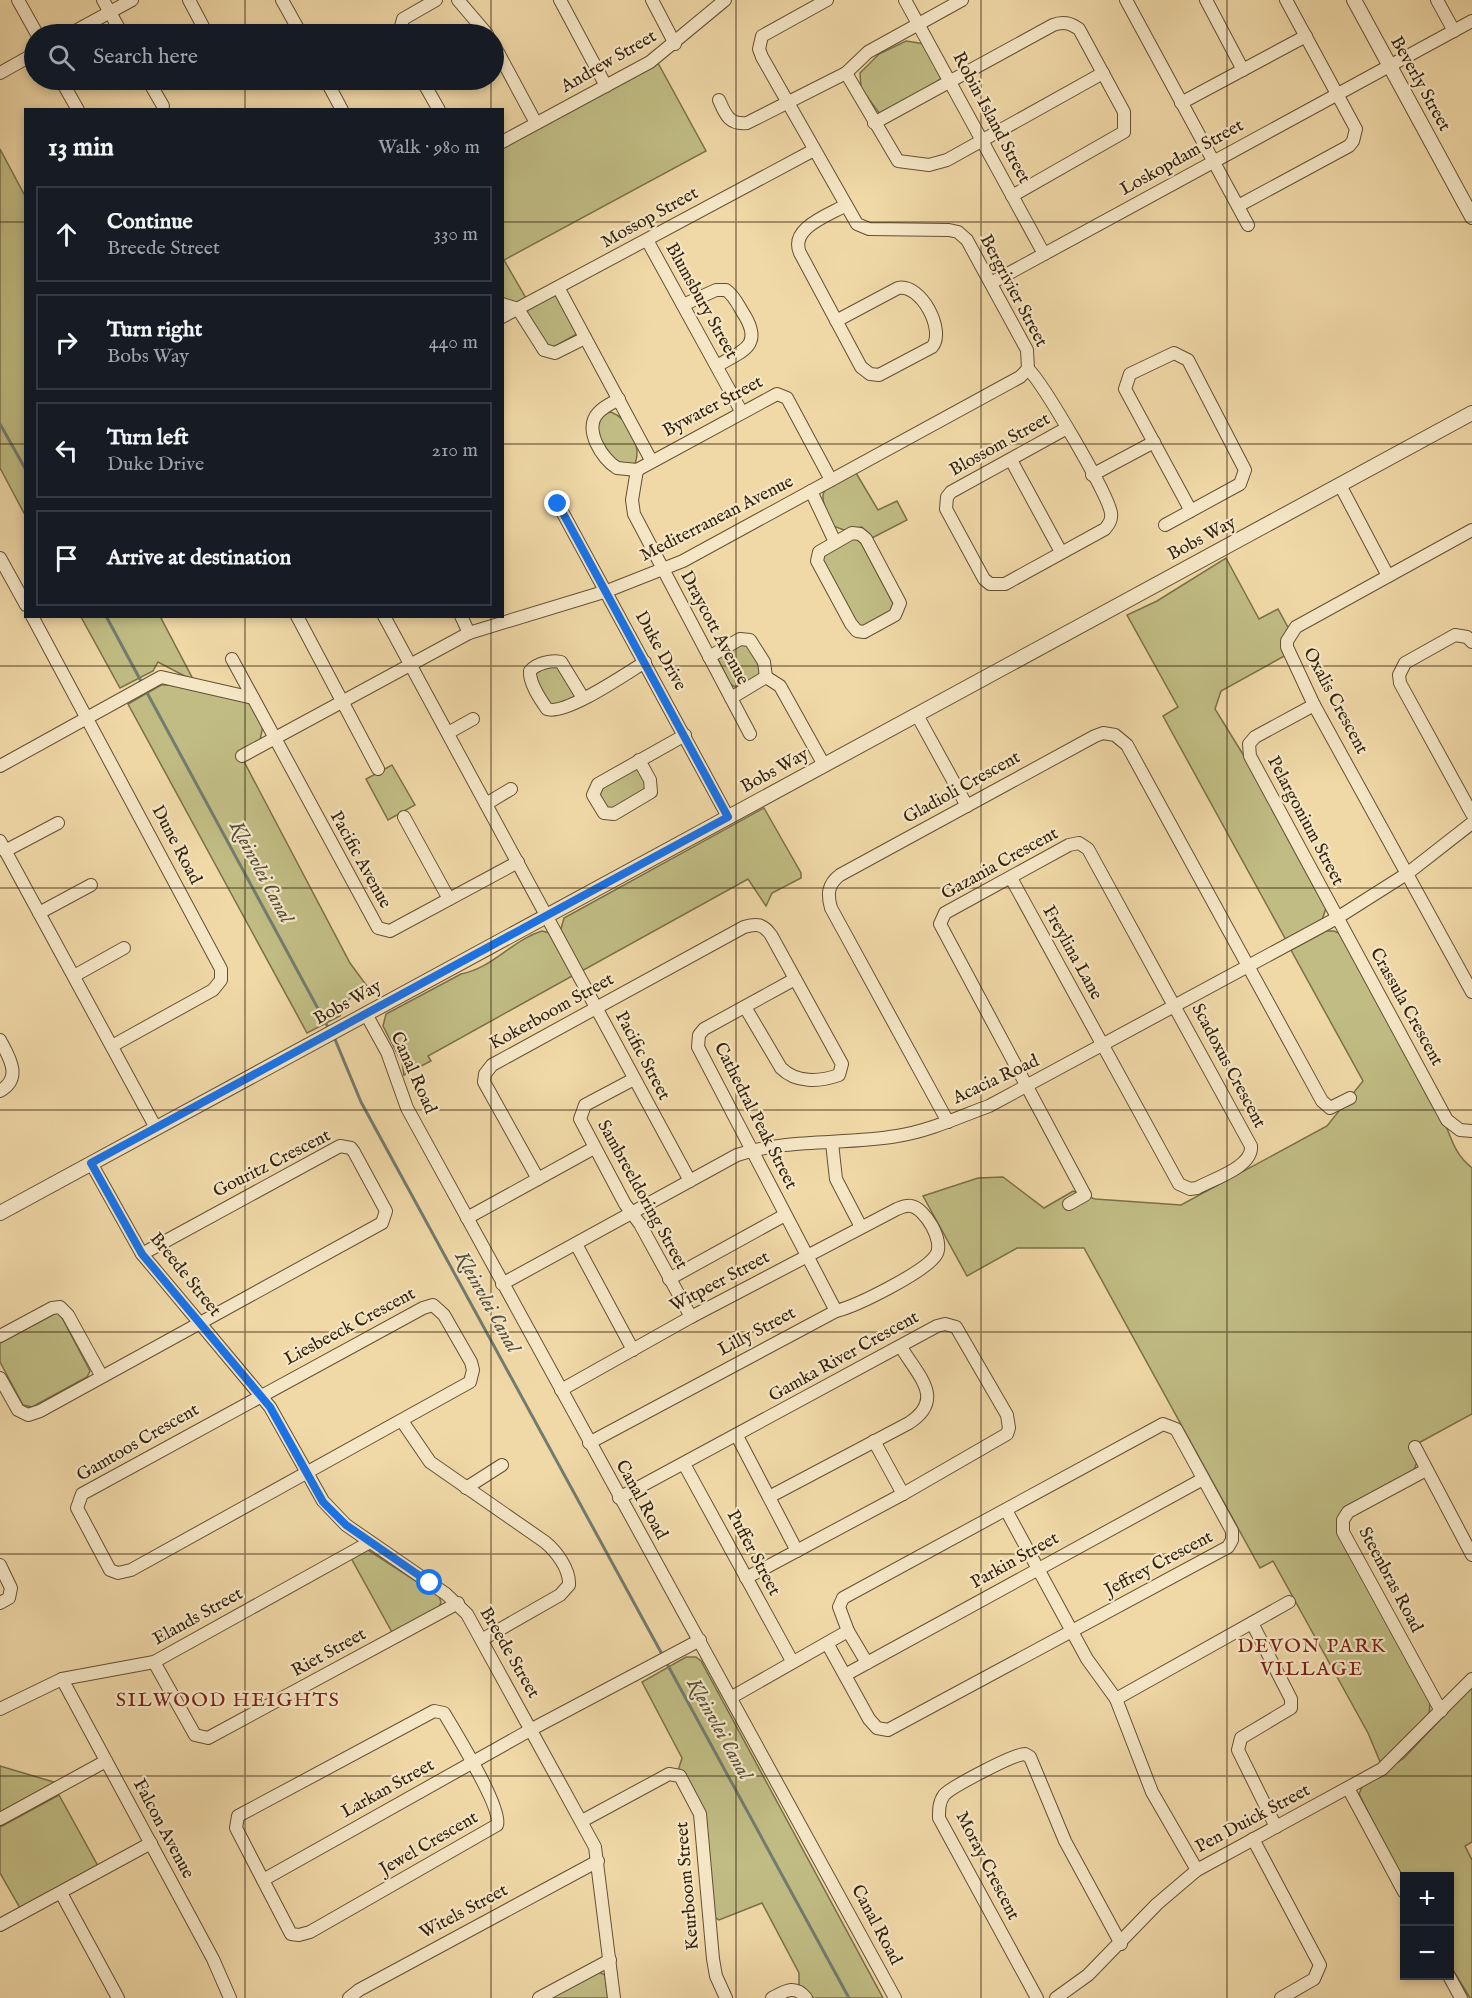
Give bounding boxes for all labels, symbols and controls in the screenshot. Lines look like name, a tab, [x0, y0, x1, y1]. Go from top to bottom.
search box	[24, 24, 504, 90]
street label: Andrew Street	[556, 25, 661, 99]
street label: Beverly Street	[1384, 32, 1456, 136]
icon: search	[45, 41, 78, 74]
text: Search here	[93, 43, 198, 71]
street label: Robin Island Street	[947, 48, 1035, 188]
street label: Loskopdam Street	[1116, 115, 1248, 201]
text: 13 min	[48, 131, 114, 164]
text: Walk · 980 m	[378, 135, 480, 160]
street label: Mossop Street	[598, 182, 702, 254]
text: Continue	[107, 208, 193, 236]
icon: ahead	[50, 218, 83, 251]
text: 330 m	[433, 222, 478, 247]
street label: Bergrivier Street	[974, 231, 1052, 351]
text: Breede Street	[107, 236, 220, 261]
street label: Blumsbury Street	[660, 239, 742, 363]
text: Turn right	[107, 316, 202, 344]
icon: right	[50, 326, 83, 359]
text: 440 m	[429, 330, 478, 355]
text: Bobs Way	[107, 344, 189, 369]
street label: Bywater Street	[659, 371, 767, 443]
street label: Blossom Street	[946, 408, 1054, 482]
text: Turn left	[107, 424, 189, 452]
icon: left	[50, 434, 83, 467]
text: 210 m	[432, 438, 478, 463]
text: Duke Drive	[107, 452, 204, 477]
street label: Mediterranean Avenue	[636, 470, 798, 568]
route end	[544, 490, 570, 516]
street label: Bobs Way	[1164, 511, 1240, 567]
icon: arrive	[50, 542, 83, 575]
text: Arrive at destination	[107, 544, 291, 572]
street label: Draycott Avenue	[674, 567, 754, 689]
street label: Duke Drive	[629, 607, 691, 695]
street label: Oxalis Crescent	[1297, 644, 1373, 758]
street label: Bobs Way	[737, 743, 813, 799]
street label: Gladioli Crescent	[899, 746, 1025, 830]
street label: Pelargonium Street	[1261, 752, 1349, 890]
street label: Dune Road	[146, 802, 207, 889]
street label: Pacific Avenue	[324, 807, 396, 913]
water label: Kleinvlei Canal	[223, 816, 299, 929]
street label: Gazania Crescent	[938, 822, 1062, 906]
street label: Freylina Lane	[1037, 902, 1107, 1004]
street label: Crassula Crescent	[1364, 944, 1448, 1070]
street label: Kokerboom Street	[486, 968, 618, 1056]
street label: Bobs Way	[310, 975, 386, 1031]
street label: Scadoxus Crescent	[1185, 1000, 1271, 1132]
street label: Pacific Street	[609, 1008, 675, 1104]
street label: Canal Road	[385, 1028, 441, 1118]
street label: Cathedral Peak Street	[708, 1039, 802, 1193]
street label: Acacia Road	[948, 1050, 1043, 1110]
street label: Sambreeldoring Street	[591, 1116, 693, 1274]
street label: Gouritz Crescent	[209, 1125, 335, 1203]
street label: Breede Street	[144, 1228, 226, 1322]
water label: Kleinvlei Canal	[448, 1246, 526, 1359]
street label: Witpeer Street	[666, 1246, 774, 1318]
street label: Liesbeeck Crescent	[280, 1283, 420, 1371]
street label: Lilly Street	[714, 1302, 800, 1362]
street label: Gamka River Crescent	[765, 1306, 923, 1408]
street label: Gamtoos Crescent	[73, 1399, 203, 1487]
street label: Canal Road	[610, 1456, 672, 1544]
street label: Puffer Street	[721, 1506, 785, 1600]
street label: Steenbras Road	[1353, 1523, 1428, 1637]
street label: Jeffrey Crescent	[1099, 1526, 1217, 1603]
street label: Parkin Street	[967, 1527, 1063, 1595]
route start	[416, 1569, 442, 1595]
street label: Elands Street	[149, 1583, 247, 1651]
street label: Breede Street	[474, 1603, 544, 1703]
street label: Riet Street	[288, 1623, 370, 1683]
district label: DEVON PARK VILLAGE	[1237, 1634, 1387, 1682]
water label: Kleinvlei Canal	[680, 1673, 758, 1786]
district label: SILWOOD HEIGHTS	[116, 1688, 340, 1713]
street label: Larkan Street	[337, 1754, 439, 1824]
street label: Falcon Avenue	[127, 1775, 199, 1883]
street label: Pen Duick Street	[1192, 1779, 1314, 1859]
street label: Jewel Crescent	[374, 1807, 482, 1882]
street label: Moray Crescent	[950, 1808, 1024, 1924]
street label: Keurboom Street	[671, 1821, 705, 1951]
map controls	[1400, 1872, 1454, 1980]
button: +	[1400, 1872, 1454, 1926]
street label: Witels Street	[416, 1879, 512, 1945]
street label: Canal Road	[845, 1881, 907, 1969]
button: −	[1400, 1926, 1454, 1980]

